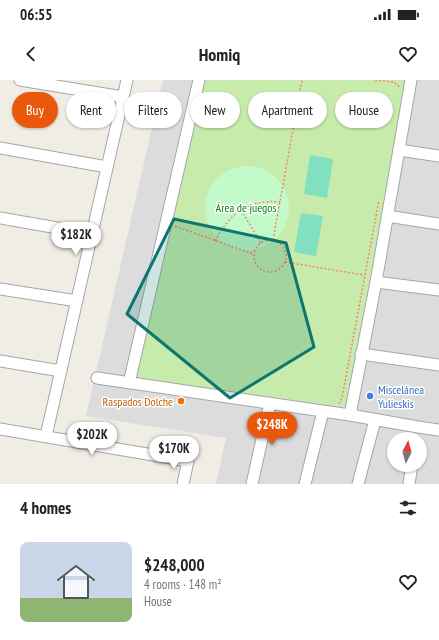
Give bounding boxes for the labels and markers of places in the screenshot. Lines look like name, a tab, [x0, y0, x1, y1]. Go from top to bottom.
pin: $182K	[48, 222, 104, 256]
place label: Miscelánea Yulieskis	[378, 382, 424, 411]
marker: Miscelánea Yulieskis	[365, 391, 375, 401]
place label: Raspados Dolche	[103, 394, 173, 409]
marker: Raspados Dolche	[176, 396, 186, 406]
pin: $248K	[244, 412, 300, 446]
pin: $202K	[64, 422, 120, 456]
pin: $170K	[146, 436, 202, 470]

